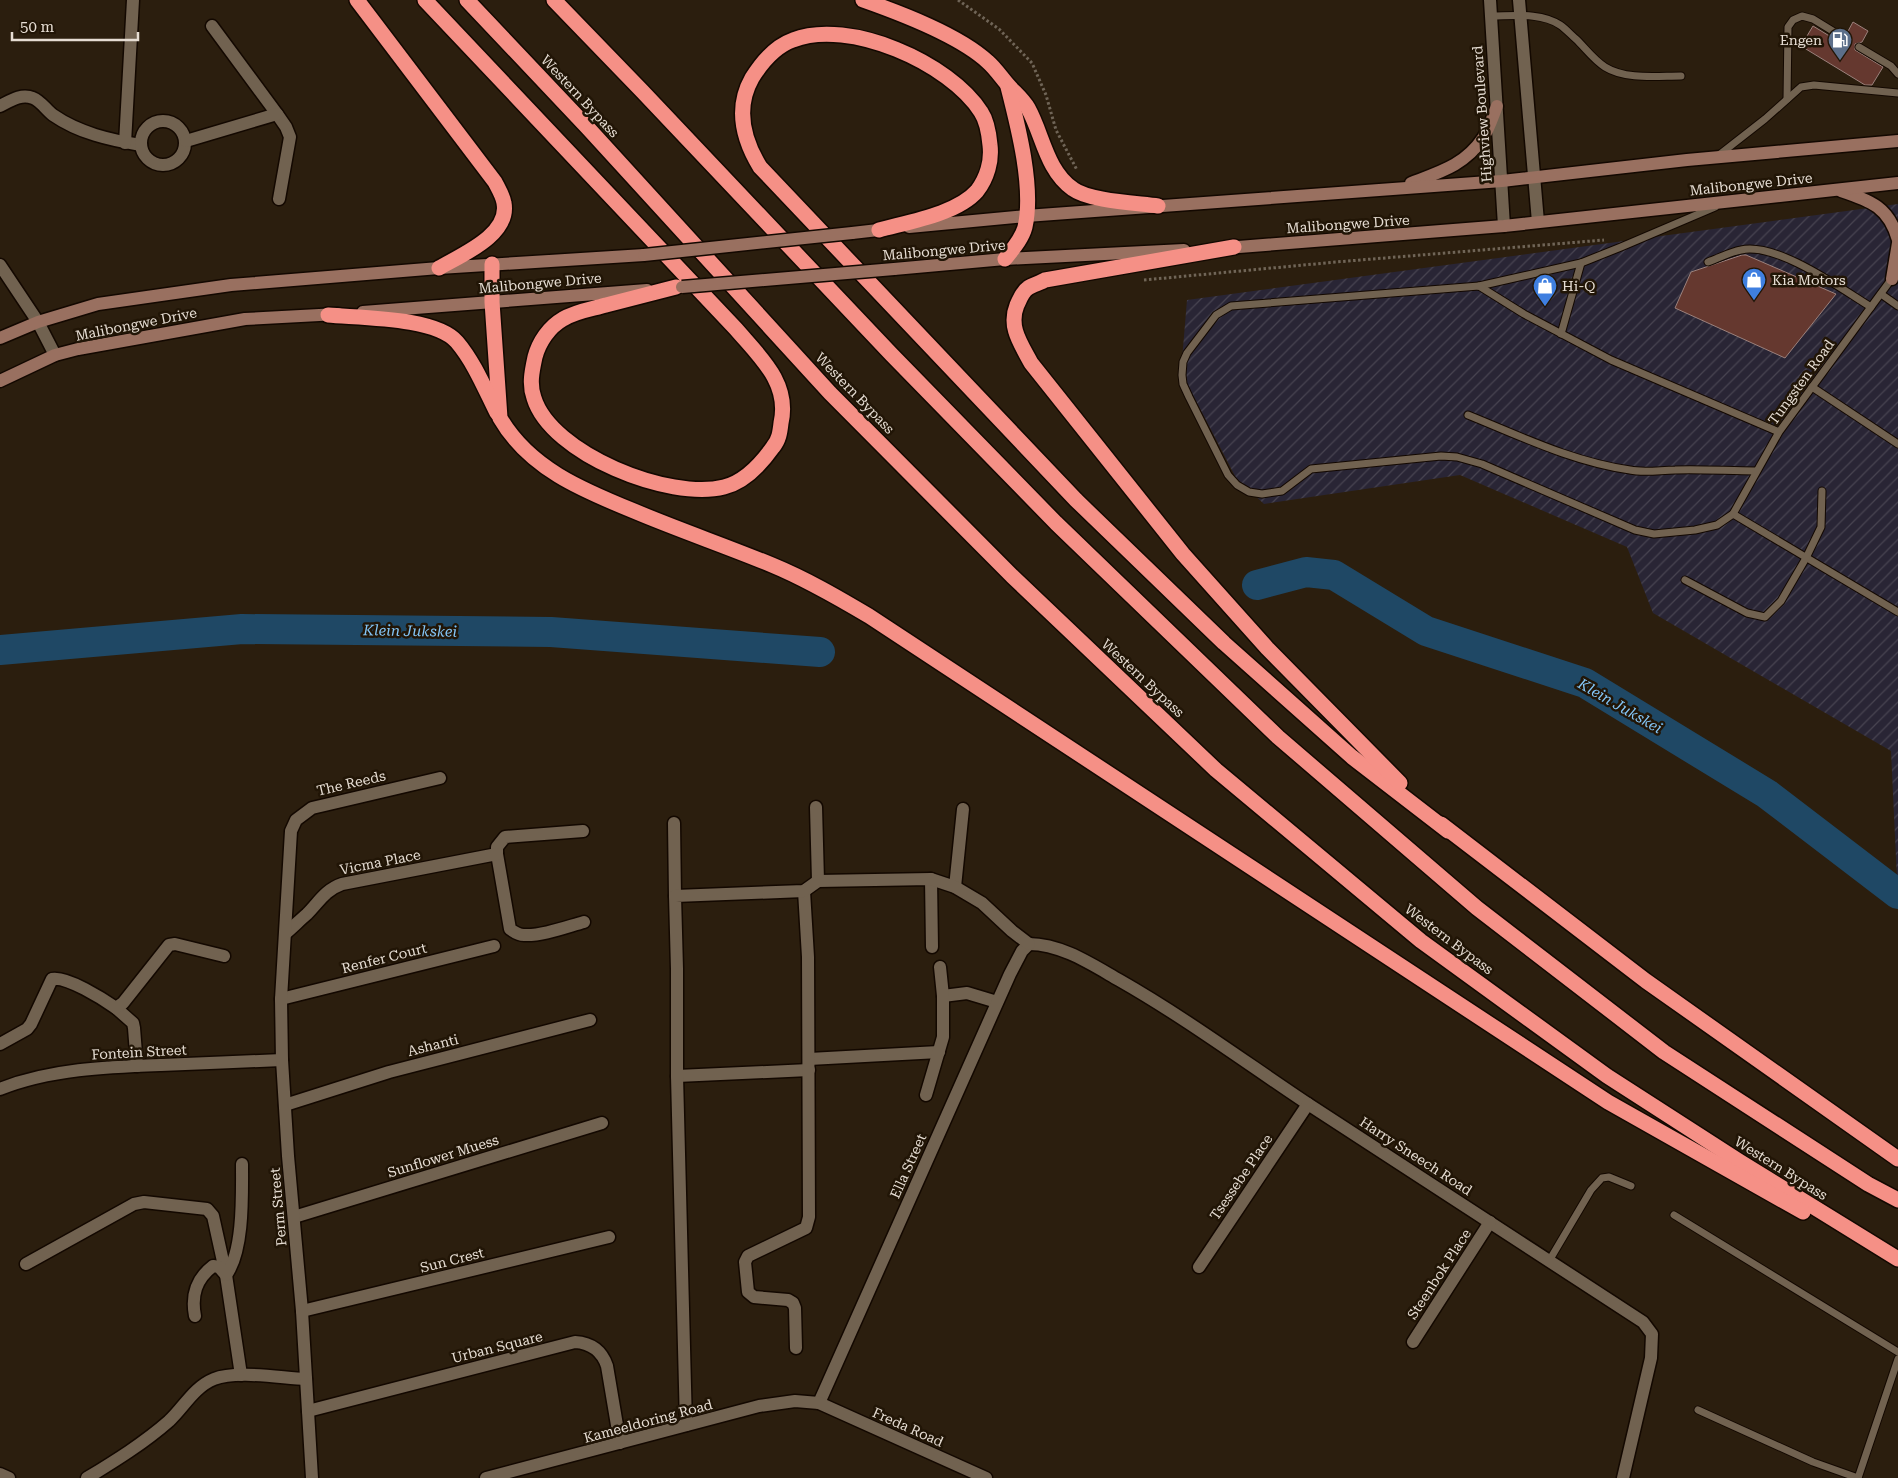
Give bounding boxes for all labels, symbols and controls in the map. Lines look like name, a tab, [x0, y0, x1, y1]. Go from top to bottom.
scale bar	[12, 10, 139, 42]
text: 50 m	[20, 18, 55, 36]
fuel station icon: Engen	[1827, 27, 1853, 61]
place label: Engen	[1780, 32, 1822, 48]
street label: Highview Boulevard	[1469, 45, 1495, 183]
street label: Western Bypass	[538, 52, 622, 141]
street label: Malibongwe Drive	[1689, 170, 1814, 198]
street label: Malibongwe Drive	[1286, 212, 1410, 236]
street label: Malibongwe Drive	[882, 237, 1006, 263]
shop icon: Kia Motors	[1741, 267, 1767, 301]
street label: Malibongwe Drive	[478, 270, 602, 296]
place label: Kia Motors	[1772, 272, 1846, 288]
shop icon: Hi-Q	[1532, 273, 1558, 307]
place label: Hi-Q	[1562, 278, 1595, 294]
street label: Malibongwe Drive	[74, 304, 198, 344]
street label: Tungsten Road	[1765, 336, 1837, 428]
street label: Western Bypass	[812, 349, 898, 437]
water label: Klein Jukskei	[362, 621, 457, 641]
street label: Western Bypass	[1099, 636, 1188, 720]
water label: Klein Jukskei	[1574, 674, 1665, 737]
street label: The Reeds	[315, 767, 387, 799]
street label: Vicma Place	[338, 846, 422, 878]
street label: Western Bypass	[1402, 901, 1497, 978]
street label: Renfer Court	[340, 940, 428, 976]
street label: Ashanti	[406, 1031, 461, 1059]
street label: Fontein Street	[91, 1042, 187, 1062]
street label: Harry Sneech Road	[1357, 1114, 1475, 1198]
street label: Sunflower Muess	[385, 1131, 501, 1181]
street label: Ella Street	[887, 1131, 929, 1201]
street label: Tsessebe Place	[1206, 1131, 1276, 1223]
street label: Western Bypass	[1732, 1133, 1831, 1203]
street label: Perm Street	[267, 1167, 289, 1247]
street label: Steenbok Place	[1404, 1226, 1474, 1322]
street label: Sun Crest	[418, 1244, 486, 1276]
street label: Urban Square	[450, 1328, 544, 1366]
street label: Kameeldoring Road	[582, 1396, 714, 1446]
street label: Freda Road	[870, 1404, 946, 1450]

